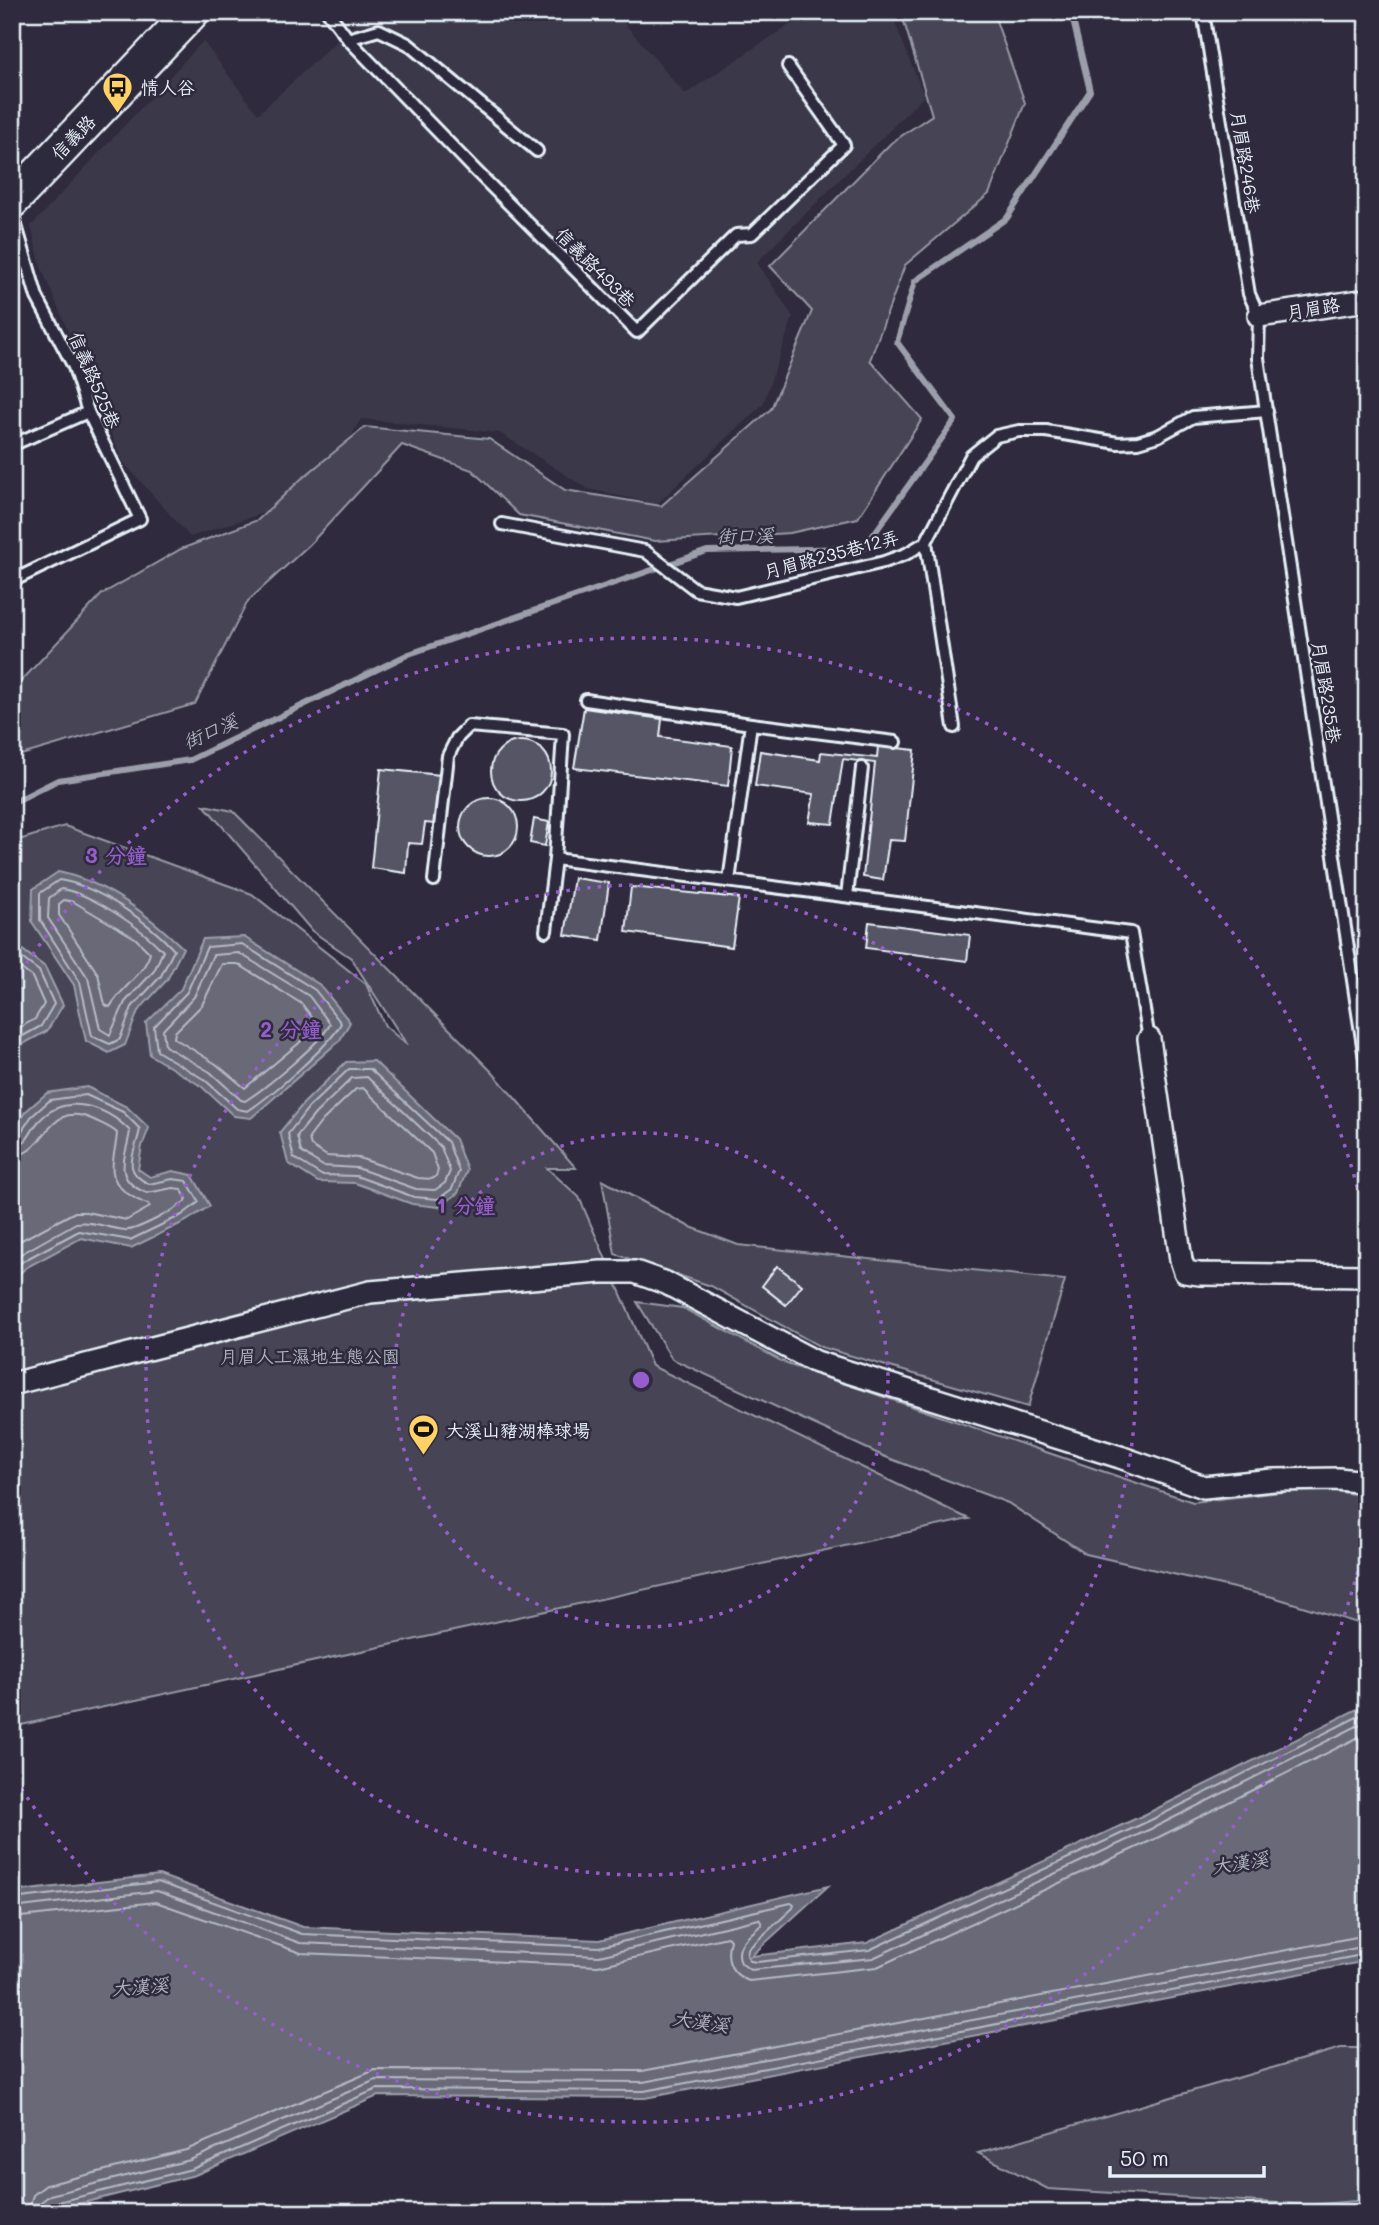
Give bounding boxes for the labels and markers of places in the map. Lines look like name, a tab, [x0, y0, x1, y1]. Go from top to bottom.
bus stop icon: 情人谷	[101, 70, 135, 114]
place label: 情人谷	[141, 75, 195, 99]
centre of rings	[629, 1368, 653, 1392]
sports icon: 大溪山豬湖棒球場	[406, 1413, 440, 1457]
place label: 大溪山豬湖棒球場	[446, 1418, 590, 1442]

